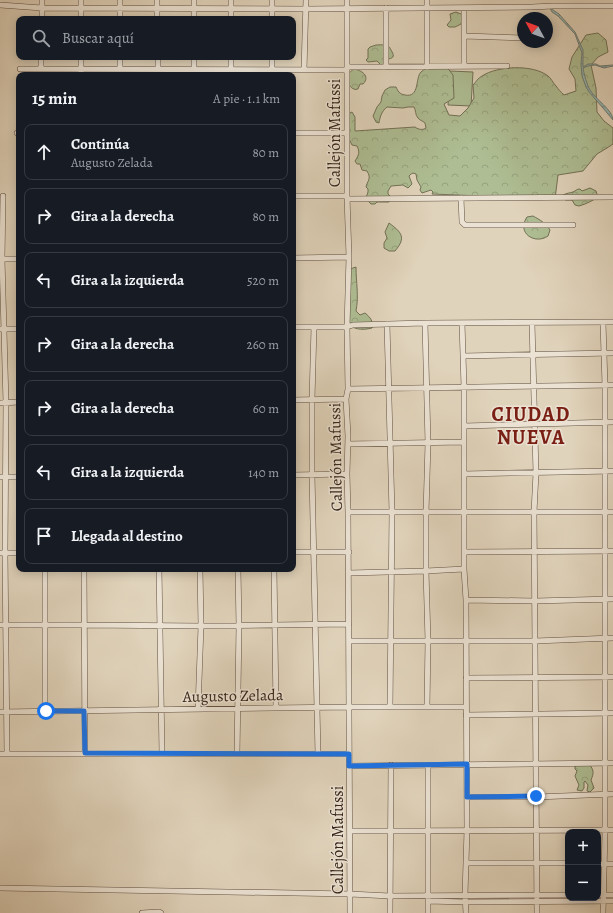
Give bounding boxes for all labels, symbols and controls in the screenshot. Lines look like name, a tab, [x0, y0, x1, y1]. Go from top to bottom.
north arrow	[517, 12, 553, 48]
search box	[16, 16, 296, 60]
icon: search	[30, 27, 52, 49]
text: Buscar aquí	[62, 28, 134, 48]
street label: Callejón Mafussi	[324, 79, 346, 187]
text: 15 min	[32, 87, 77, 110]
text: A pie · 1.1 km	[213, 90, 280, 107]
text: Continúa	[71, 134, 129, 154]
icon: ahead	[33, 141, 55, 163]
text: 80 m	[252, 144, 279, 161]
text: Augusto Zelada	[71, 154, 153, 171]
icon: right	[33, 205, 55, 227]
text: Gira a la derecha	[71, 206, 174, 226]
text: 80 m	[252, 208, 279, 225]
icon: left	[33, 269, 55, 291]
text: Gira a la izquierda	[71, 270, 184, 290]
text: 520 m	[247, 272, 279, 289]
icon: right	[33, 333, 55, 355]
text: Gira a la derecha	[71, 334, 174, 354]
text: 260 m	[246, 336, 279, 353]
icon: right	[33, 397, 55, 419]
text: Gira a la derecha	[71, 398, 174, 418]
text: 60 m	[253, 400, 279, 417]
district label: CIUDAD NUEVA	[492, 401, 570, 451]
street label: Callejón Mafussi	[324, 403, 348, 511]
icon: left	[33, 461, 55, 483]
text: Gira a la izquierda	[71, 462, 184, 482]
text: 140 m	[248, 464, 279, 481]
icon: arrive	[33, 525, 55, 547]
text: Llegada al destino	[71, 526, 183, 546]
street label: Augusto Zelada	[182, 684, 284, 708]
route start	[37, 702, 55, 720]
street label: Callejón Mafussi	[327, 786, 349, 894]
route end	[527, 787, 545, 805]
map controls	[565, 829, 601, 901]
button: +	[565, 829, 601, 865]
button: −	[565, 865, 601, 901]

